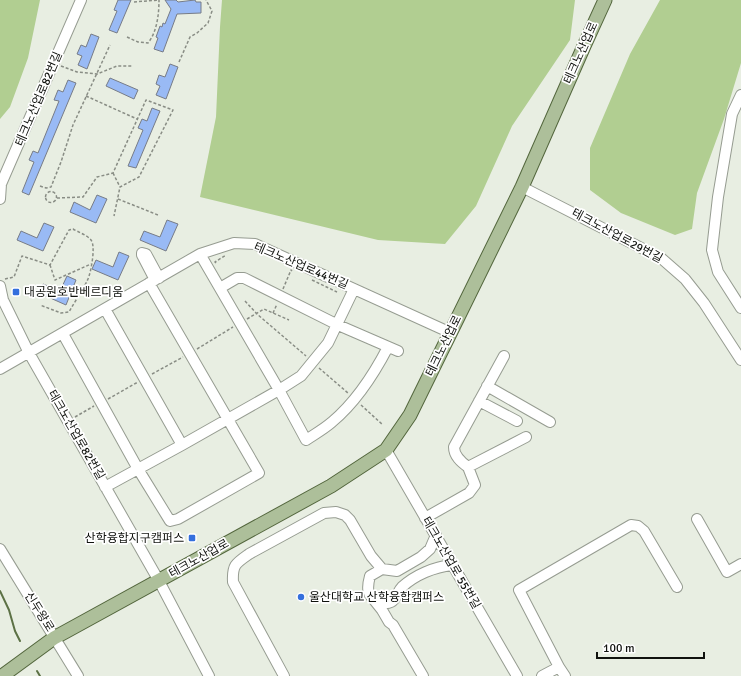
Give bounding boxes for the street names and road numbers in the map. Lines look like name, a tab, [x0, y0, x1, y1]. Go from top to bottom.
street label: 테크노산업로	[561, 20, 601, 86]
street label: 테크노산업로82번길	[12, 49, 66, 149]
street label: 테크노산업로29번길	[569, 206, 665, 266]
street label: 테크노산업로44번길	[251, 239, 351, 293]
street label: 테크노산업로	[423, 313, 465, 379]
street label: 테크노산업로82번길	[44, 387, 108, 483]
street label: 테크노산업로 55번길	[419, 514, 483, 612]
street label: 테크노산업로	[166, 536, 232, 582]
street label: 신두왕로	[21, 589, 57, 635]

